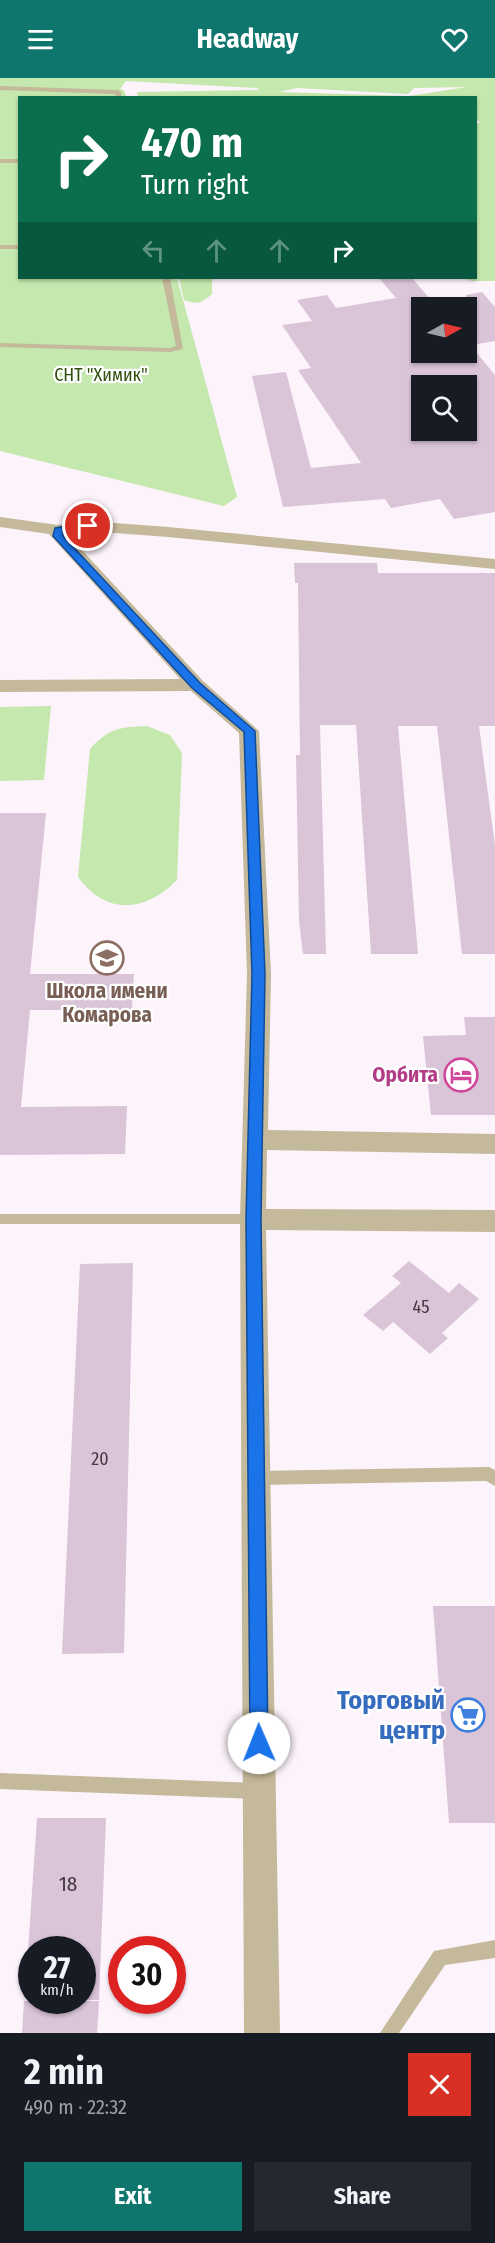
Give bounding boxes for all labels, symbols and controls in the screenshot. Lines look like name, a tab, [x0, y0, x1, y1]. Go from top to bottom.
icon: menu	[24, 23, 57, 56]
text: Headway	[197, 23, 298, 55]
icon: heart	[438, 23, 471, 56]
text: 470 m	[141, 118, 243, 168]
icon: right	[42, 120, 120, 198]
text: Turn right	[141, 169, 249, 201]
icon: left	[137, 234, 170, 267]
icon: ahead	[200, 234, 233, 267]
icon: ahead	[263, 234, 296, 267]
icon: right	[326, 234, 359, 267]
north arrow	[411, 297, 477, 363]
map controls	[411, 297, 477, 441]
park label: СНТ "Химик"	[54, 364, 148, 386]
button: search	[411, 375, 477, 441]
pin	[62, 500, 113, 551]
icon: arrive	[71, 509, 104, 542]
school or university icon: Школа имени Комарова	[89, 940, 125, 976]
place label: Школа имени Комарова	[46, 978, 168, 1028]
hotel icon: Орбита	[443, 1057, 479, 1093]
place label: Орбита	[372, 1062, 438, 1088]
house number: 45	[413, 1296, 429, 1318]
house number: 20	[91, 1448, 109, 1470]
place label: Торговый центр	[337, 1685, 445, 1746]
supermarket icon: Торговый центр	[450, 1697, 486, 1733]
position arrow	[227, 1711, 291, 1775]
house number: 18	[59, 1871, 77, 1897]
speed limit sign: 30	[108, 1936, 186, 2014]
text: 27	[44, 1950, 70, 1986]
text: km/h	[40, 1981, 74, 1999]
text: 2 min	[24, 2050, 104, 2094]
button: close	[408, 2053, 471, 2116]
text: 490 m · 22:32	[24, 2095, 127, 2119]
button: Exit	[24, 2162, 242, 2231]
button: Share	[254, 2162, 471, 2231]

